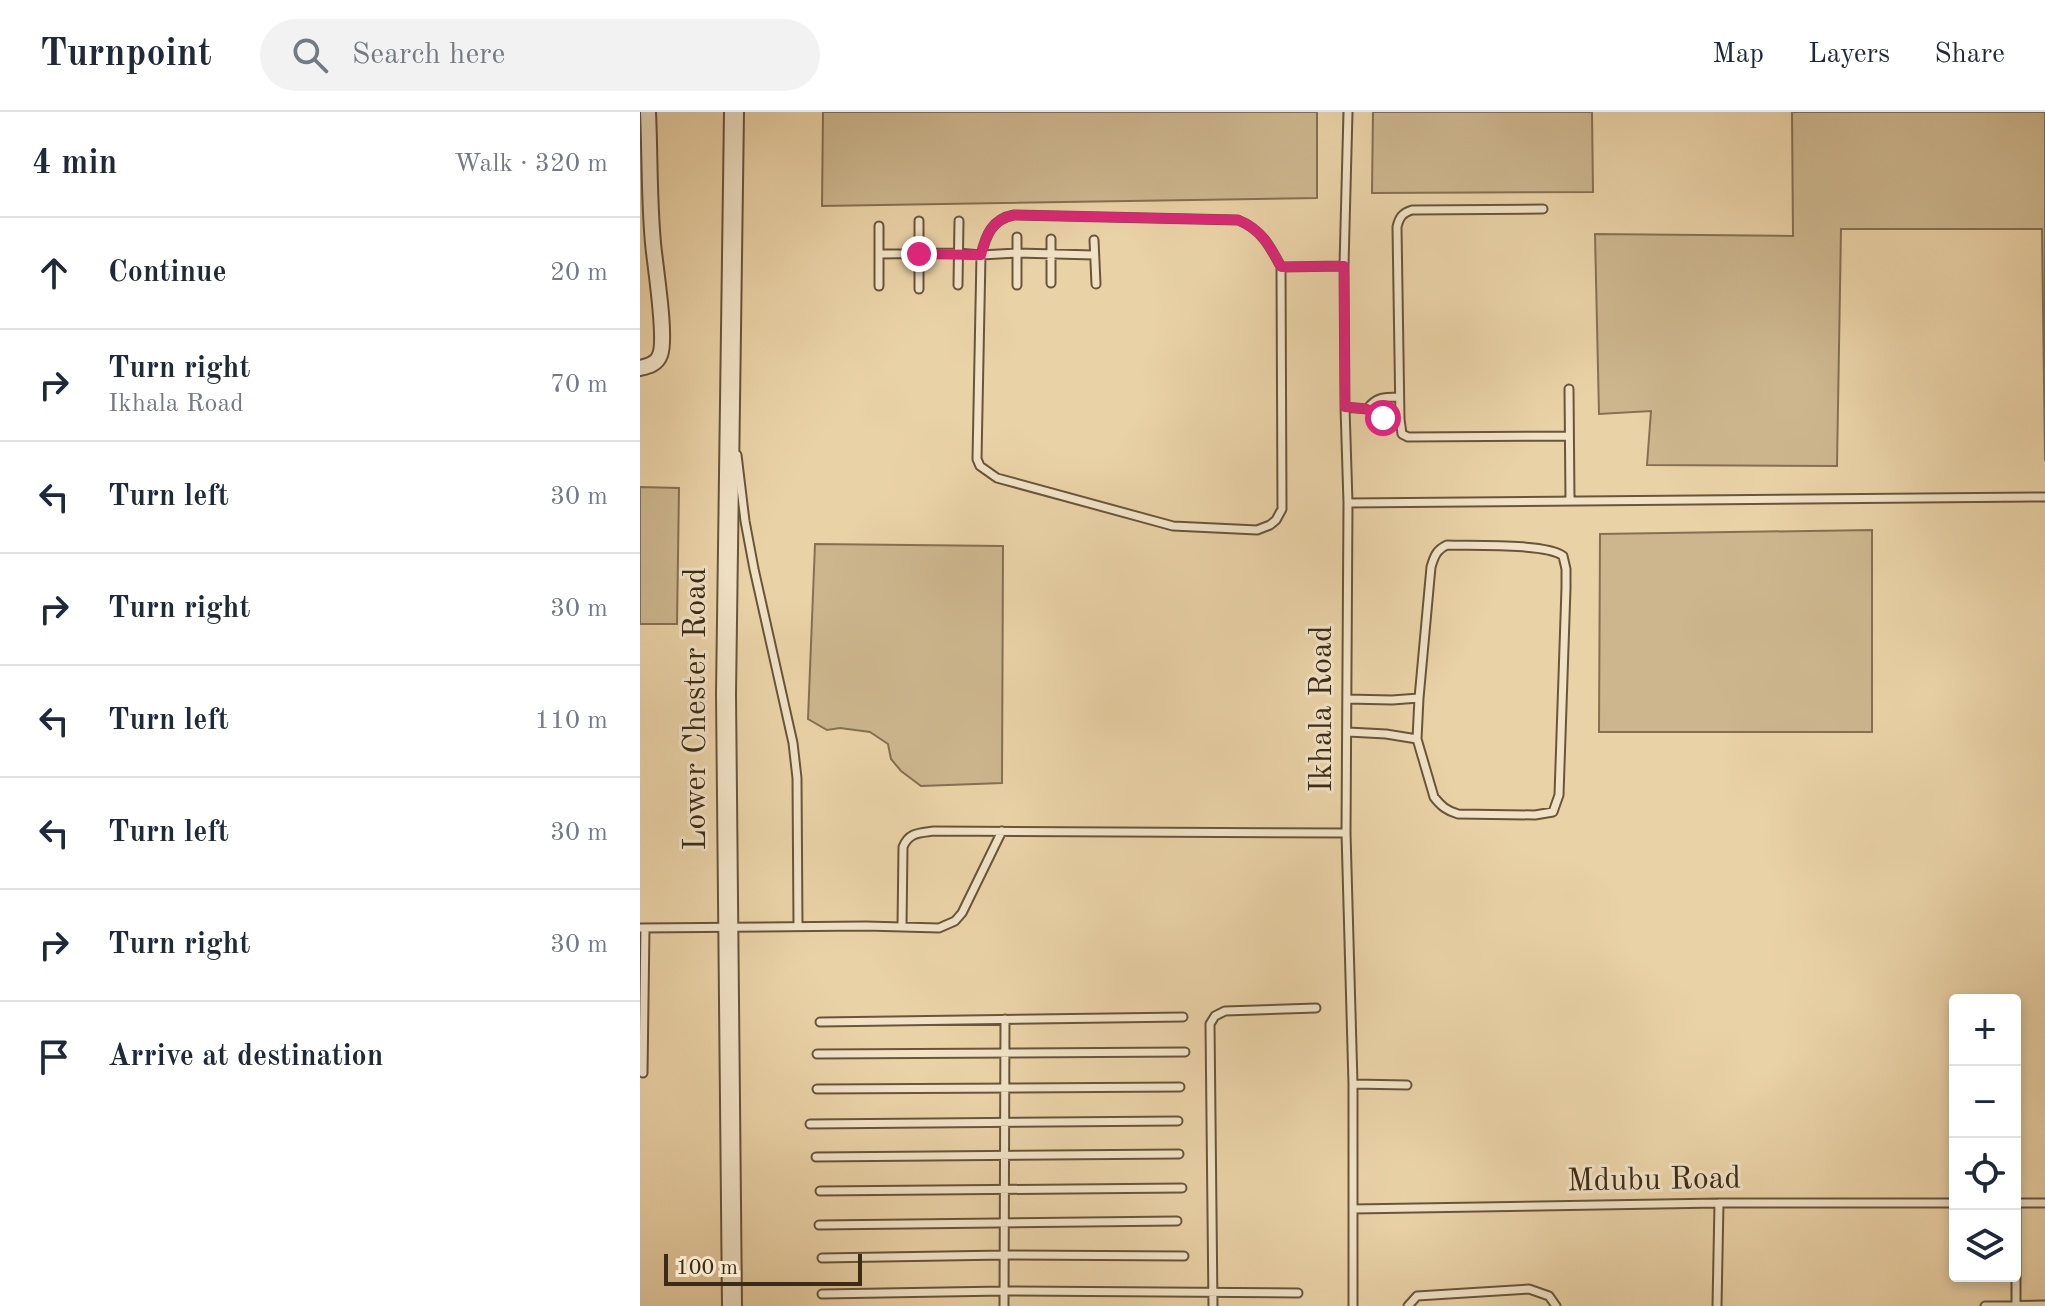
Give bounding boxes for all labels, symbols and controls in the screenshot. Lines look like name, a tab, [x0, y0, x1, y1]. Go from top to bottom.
search box	[260, 19, 820, 91]
icon: search	[288, 33, 332, 77]
text: Turnpoint	[40, 36, 212, 74]
text: Search here	[352, 40, 505, 70]
text: Map	[1712, 41, 1764, 69]
text: Layers	[1808, 41, 1890, 69]
text: Share	[1934, 41, 2005, 69]
text: 4 min	[32, 147, 117, 181]
text: Walk · 320 m	[454, 151, 608, 177]
route end	[901, 236, 937, 272]
icon: ahead	[32, 251, 76, 295]
text: Continue	[108, 258, 227, 288]
text: 20 m	[550, 260, 608, 286]
text: Turn right	[108, 354, 250, 384]
icon: right	[32, 363, 76, 407]
text: 70 m	[550, 372, 608, 398]
text: Ikhala Road	[108, 391, 244, 417]
route start	[1365, 400, 1401, 436]
icon: left	[32, 475, 76, 519]
text: Turn left	[108, 482, 229, 512]
text: 30 m	[550, 484, 608, 510]
street label: Lower Chester Road	[681, 567, 713, 851]
icon: right	[32, 587, 76, 631]
text: Turn right	[108, 594, 250, 624]
text: 30 m	[550, 596, 608, 622]
street label: Ikhala Road	[1307, 625, 1339, 793]
icon: left	[32, 699, 76, 743]
text: Turn left	[108, 706, 229, 736]
text: 110 m	[535, 708, 608, 734]
icon: left	[32, 811, 76, 855]
text: Turn left	[108, 818, 229, 848]
text: 30 m	[550, 820, 608, 846]
icon: right	[32, 923, 76, 967]
text: Turn right	[108, 930, 250, 960]
text: 30 m	[550, 932, 608, 958]
map controls	[1949, 994, 2021, 1282]
button: +	[1949, 994, 2021, 1066]
icon: arrive	[32, 1035, 76, 1079]
text: Arrive at destination	[108, 1042, 383, 1072]
button: −	[1949, 1066, 2021, 1138]
button: locate	[1949, 1138, 2021, 1210]
street label: Mdubu Road	[1567, 1163, 1741, 1199]
button: layers	[1949, 1210, 2021, 1282]
scale bar	[664, 1250, 862, 1286]
text: 100 m	[676, 1257, 738, 1279]

